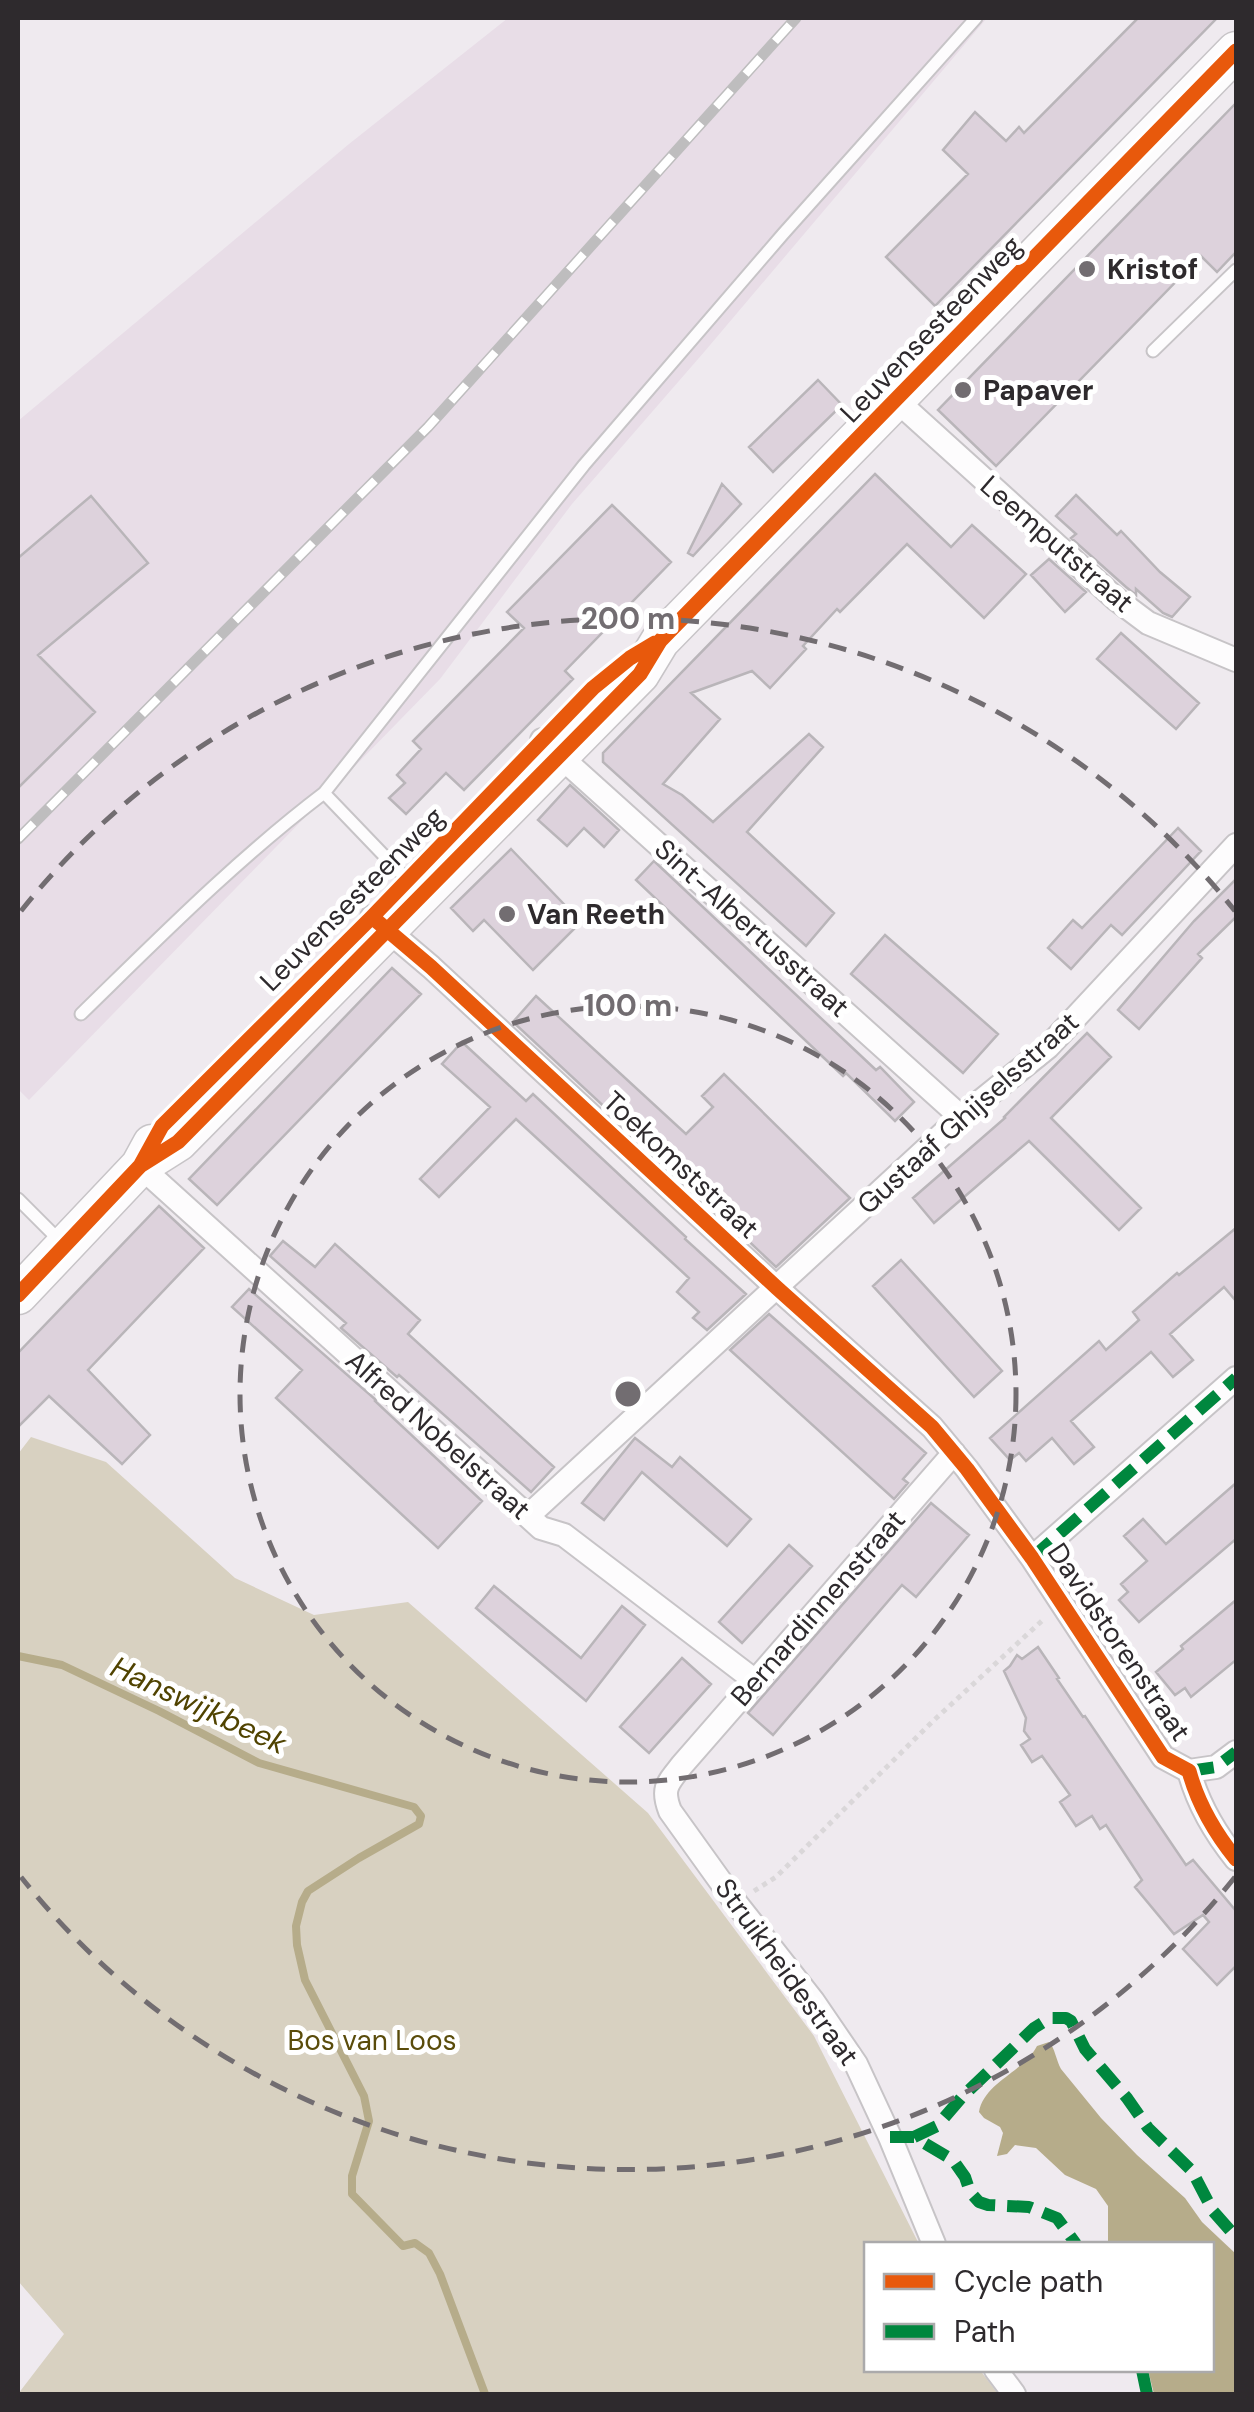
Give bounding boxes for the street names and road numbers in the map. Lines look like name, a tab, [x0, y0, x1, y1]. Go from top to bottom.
street label: Leuvensesteenweg	[832, 228, 1030, 430]
street label: Leemputstraat	[973, 467, 1141, 621]
street label: Leuvensesteenweg	[252, 799, 452, 999]
street label: Sint-Albertusstraat	[647, 831, 857, 1025]
street label: Gustaaf Ghijselsstraat	[849, 1004, 1087, 1222]
street label: Toekomststraat	[595, 1083, 767, 1247]
street label: Alfred Nobelstraat	[338, 1342, 538, 1528]
street label: Bernardinnenstraat	[723, 1502, 913, 1714]
street label: Davidstorenstraat	[1039, 1536, 1199, 1748]
street label: Struikheidestraat	[707, 1871, 867, 2073]

